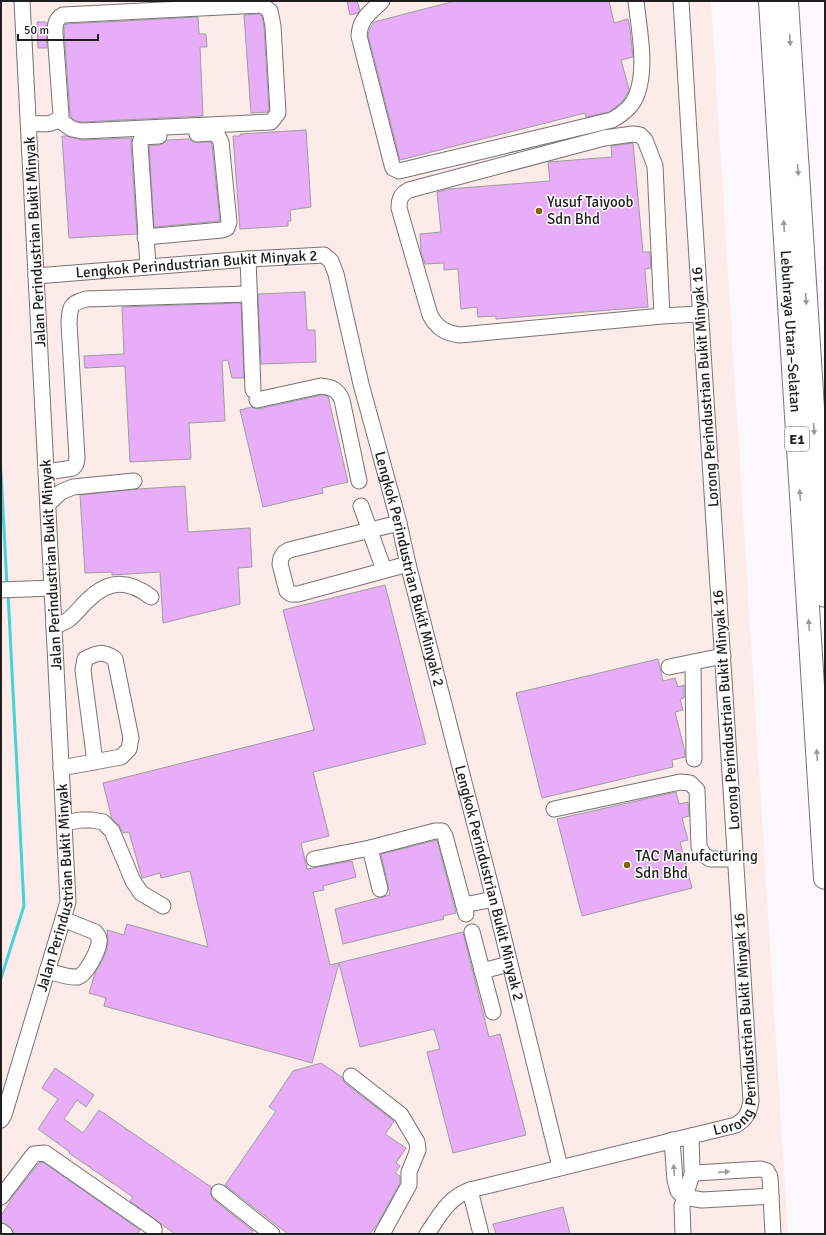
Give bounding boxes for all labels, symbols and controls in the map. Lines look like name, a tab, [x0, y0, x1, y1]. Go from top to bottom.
scale bar	[18, 16, 98, 42]
text: 50 m	[24, 23, 49, 38]
one-way arrow	[786, 34, 793, 46]
street label: Jalan Perindustrian Bukit Minyak	[20, 136, 50, 348]
one-way arrow	[794, 164, 801, 176]
place label: Yusuf Taiyoob Sdn Bhd	[547, 193, 633, 228]
marker: Yusuf Taiyoob Sdn Bhd	[534, 206, 544, 216]
one-way arrow	[780, 220, 787, 232]
street label: Lengkok Perindustrian Bukit Minyak 2	[75, 246, 318, 282]
street label: Lebuhraya Utara–Selatan	[777, 250, 805, 413]
street label: Lorong Perindustrian Bukit Minyak 16	[688, 266, 722, 508]
one-way arrow	[802, 293, 809, 305]
one-way arrow	[811, 423, 818, 435]
road number: E1	[785, 427, 809, 451]
street label: Lengkok Perindustrian Bukit Minyak 2	[371, 449, 448, 689]
street label: Jalan Perindustrian Bukit Minyak	[36, 459, 66, 671]
one-way arrow	[797, 489, 804, 501]
street label: Lorong Perindustrian Bukit Minyak 16	[709, 589, 743, 831]
one-way arrow	[806, 618, 812, 631]
one-way arrow	[814, 749, 821, 761]
street label: Lengkok Perindustrian Bukit Minyak 2	[451, 763, 528, 1003]
street label: Jalan Perindustrian Bukit Minyak	[33, 783, 77, 994]
place label: TAC Manufacturing Sdn Bhd	[635, 847, 758, 882]
marker: TAC Manufacturing Sdn Bhd	[622, 860, 632, 870]
street label: Lorong Perindustrian Bukit Minyak 16	[711, 912, 760, 1139]
one-way arrow	[671, 1164, 678, 1176]
one-way arrow	[718, 1168, 730, 1175]

